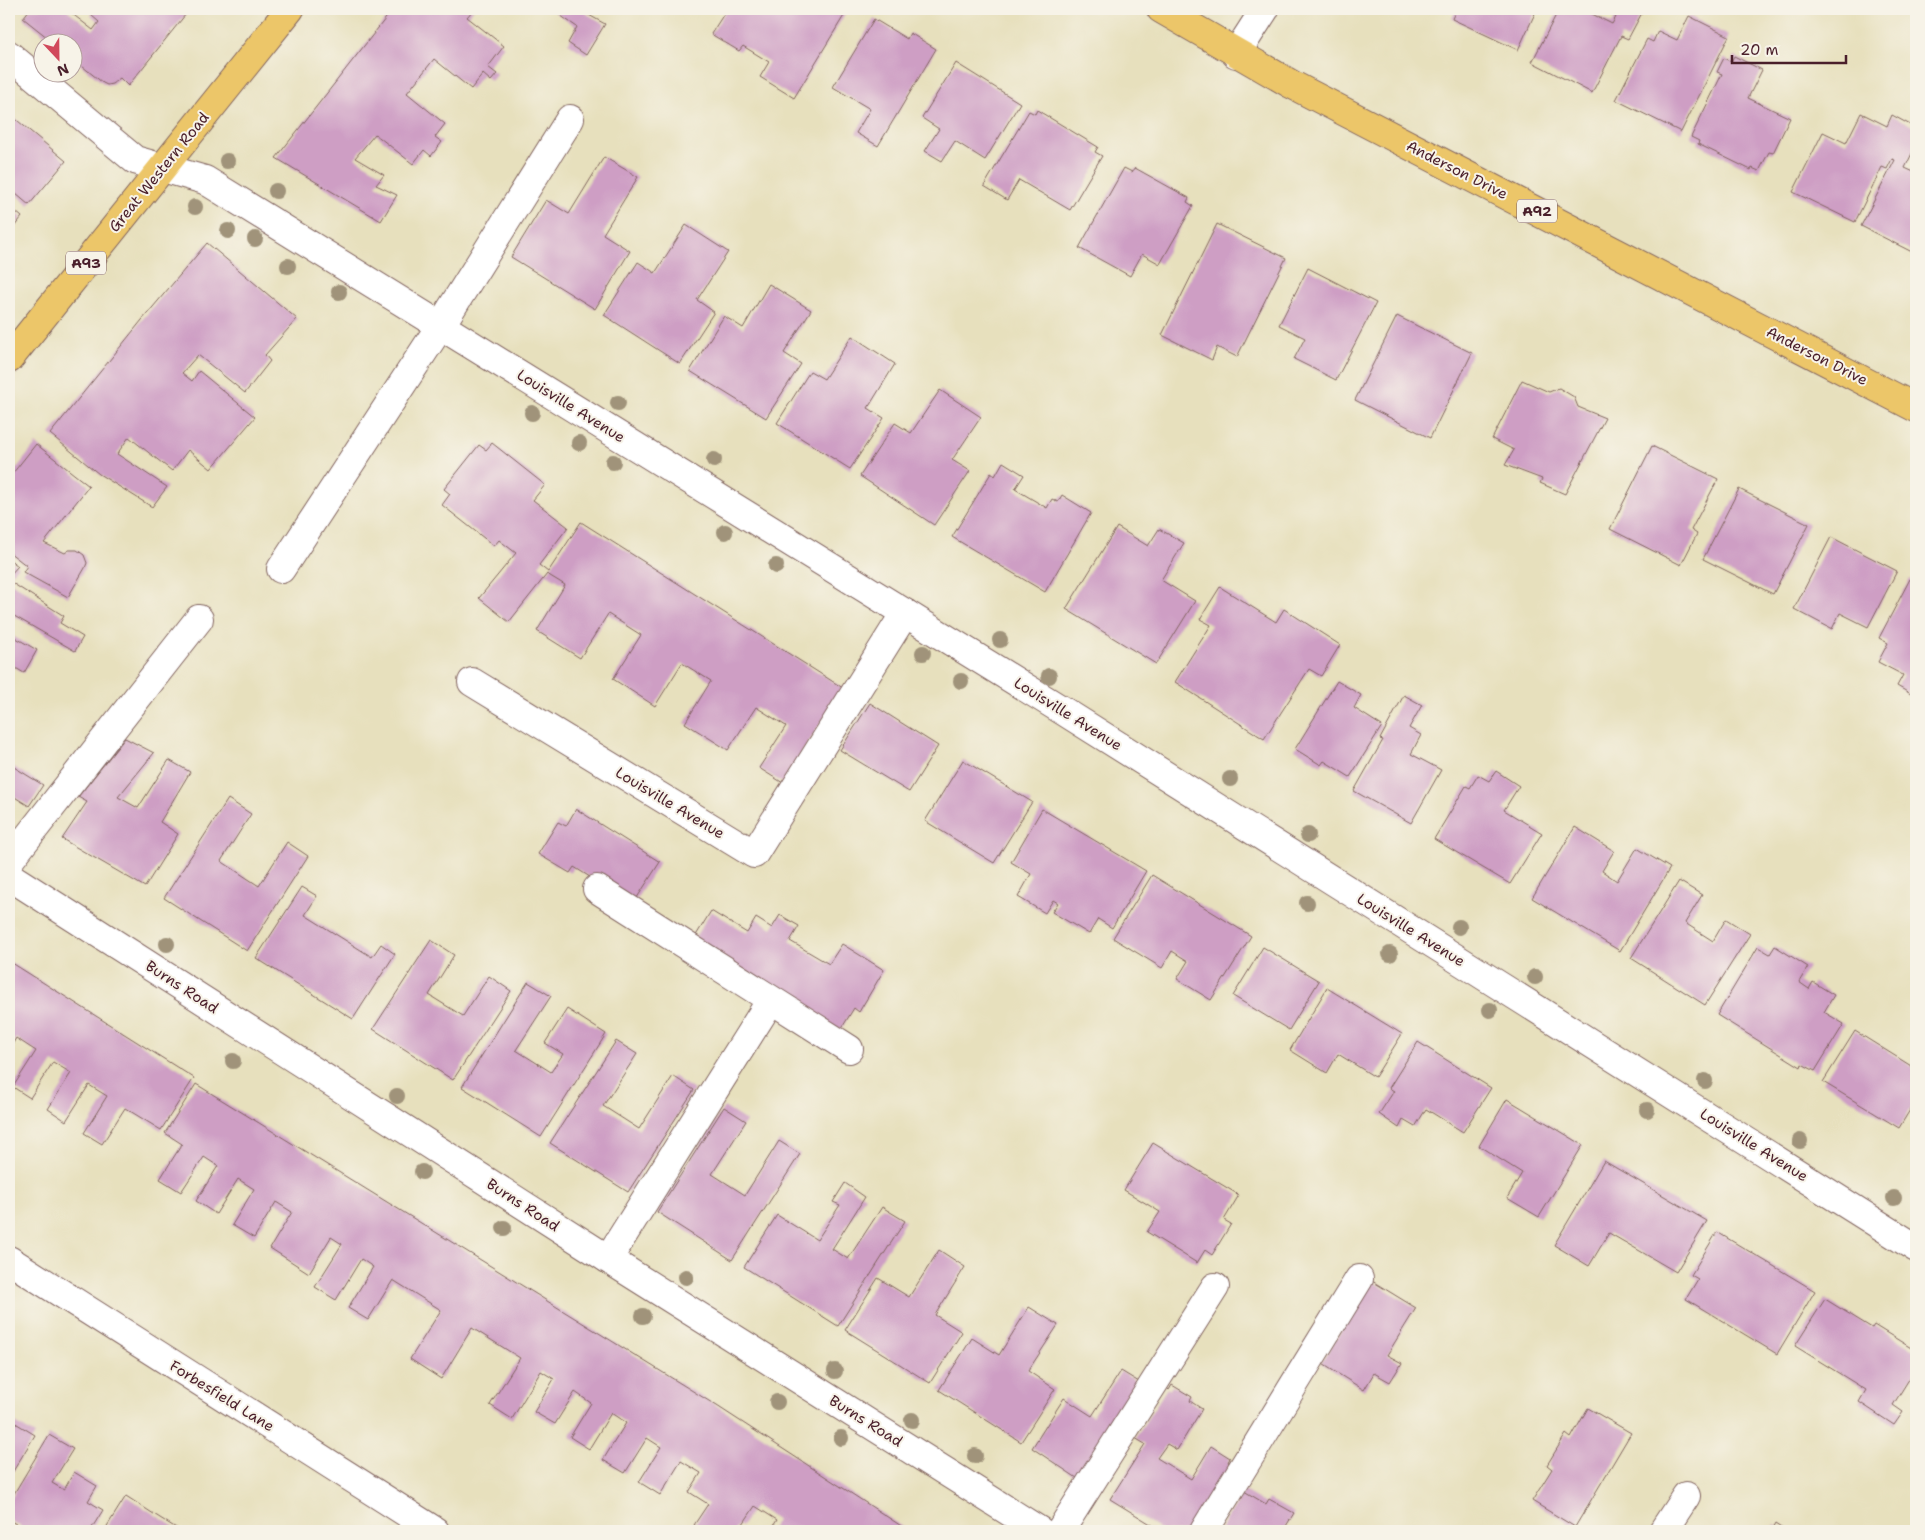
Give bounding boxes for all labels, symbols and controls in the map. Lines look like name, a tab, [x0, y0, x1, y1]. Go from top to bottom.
north arrow	[32, 32, 82, 82]
scale bar	[1732, 32, 1846, 64]
text: 20 m	[1740, 40, 1779, 60]
text: N	[54, 60, 71, 80]
street label: Great Western Road	[104, 107, 214, 236]
street label: Anderson Drive	[1403, 136, 1511, 204]
road number: A92	[1517, 200, 1557, 222]
road number: A93	[66, 252, 106, 274]
street label: Anderson Drive	[1763, 322, 1871, 390]
street label: Louisville Avenue	[513, 365, 629, 447]
street label: Louisville Avenue	[1010, 673, 1126, 755]
street label: Louisville Avenue	[612, 762, 728, 844]
street label: Louisville Avenue	[1353, 889, 1469, 971]
street label: Burns Road	[142, 956, 223, 1018]
street label: Louisville Avenue	[1696, 1104, 1812, 1186]
street label: Burns Road	[483, 1174, 564, 1236]
street label: Forbesfield Lane	[166, 1356, 278, 1436]
street label: Burns Road	[825, 1390, 907, 1452]

